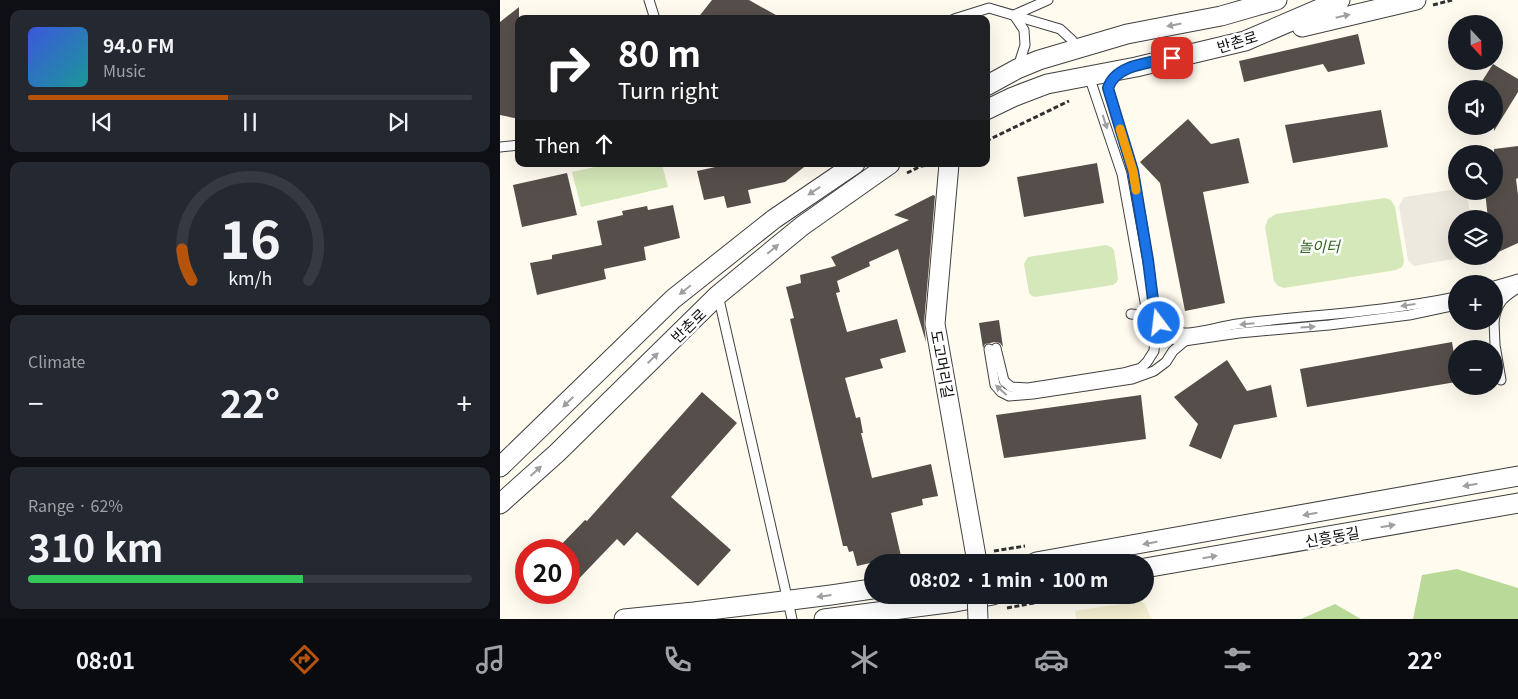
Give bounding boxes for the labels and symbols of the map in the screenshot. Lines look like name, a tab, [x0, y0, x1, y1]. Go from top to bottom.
one-way arrow	[1335, 12, 1350, 20]
north arrow	[1448, 15, 1502, 70]
one-way arrow	[1166, 21, 1181, 29]
street label: 반촌로	[1214, 25, 1260, 57]
pin	[1151, 37, 1193, 79]
one-way arrow	[1102, 114, 1109, 129]
one-way arrow	[808, 186, 821, 196]
park label: 놀이터	[1298, 235, 1342, 256]
one-way arrow	[767, 244, 780, 255]
one-way arrow	[679, 284, 692, 295]
position arrow	[1132, 296, 1184, 348]
one-way arrow	[1400, 301, 1416, 309]
street label: 반촌로	[666, 303, 710, 347]
one-way arrow	[1239, 320, 1255, 328]
one-way arrow	[1300, 322, 1316, 330]
street label: 도고머리길	[927, 328, 959, 400]
one-way arrow	[647, 352, 659, 364]
one-way arrow	[995, 384, 1007, 396]
one-way arrow	[562, 396, 574, 408]
one-way arrow	[530, 465, 542, 477]
one-way arrow	[1462, 481, 1478, 489]
one-way arrow	[1303, 510, 1318, 518]
street label: 신흥동길	[1303, 521, 1361, 551]
one-way arrow	[1380, 521, 1396, 529]
speed limit sign: 20	[515, 539, 580, 604]
one-way arrow	[1143, 539, 1158, 547]
one-way arrow	[1203, 552, 1219, 560]
one-way arrow	[816, 592, 832, 600]

